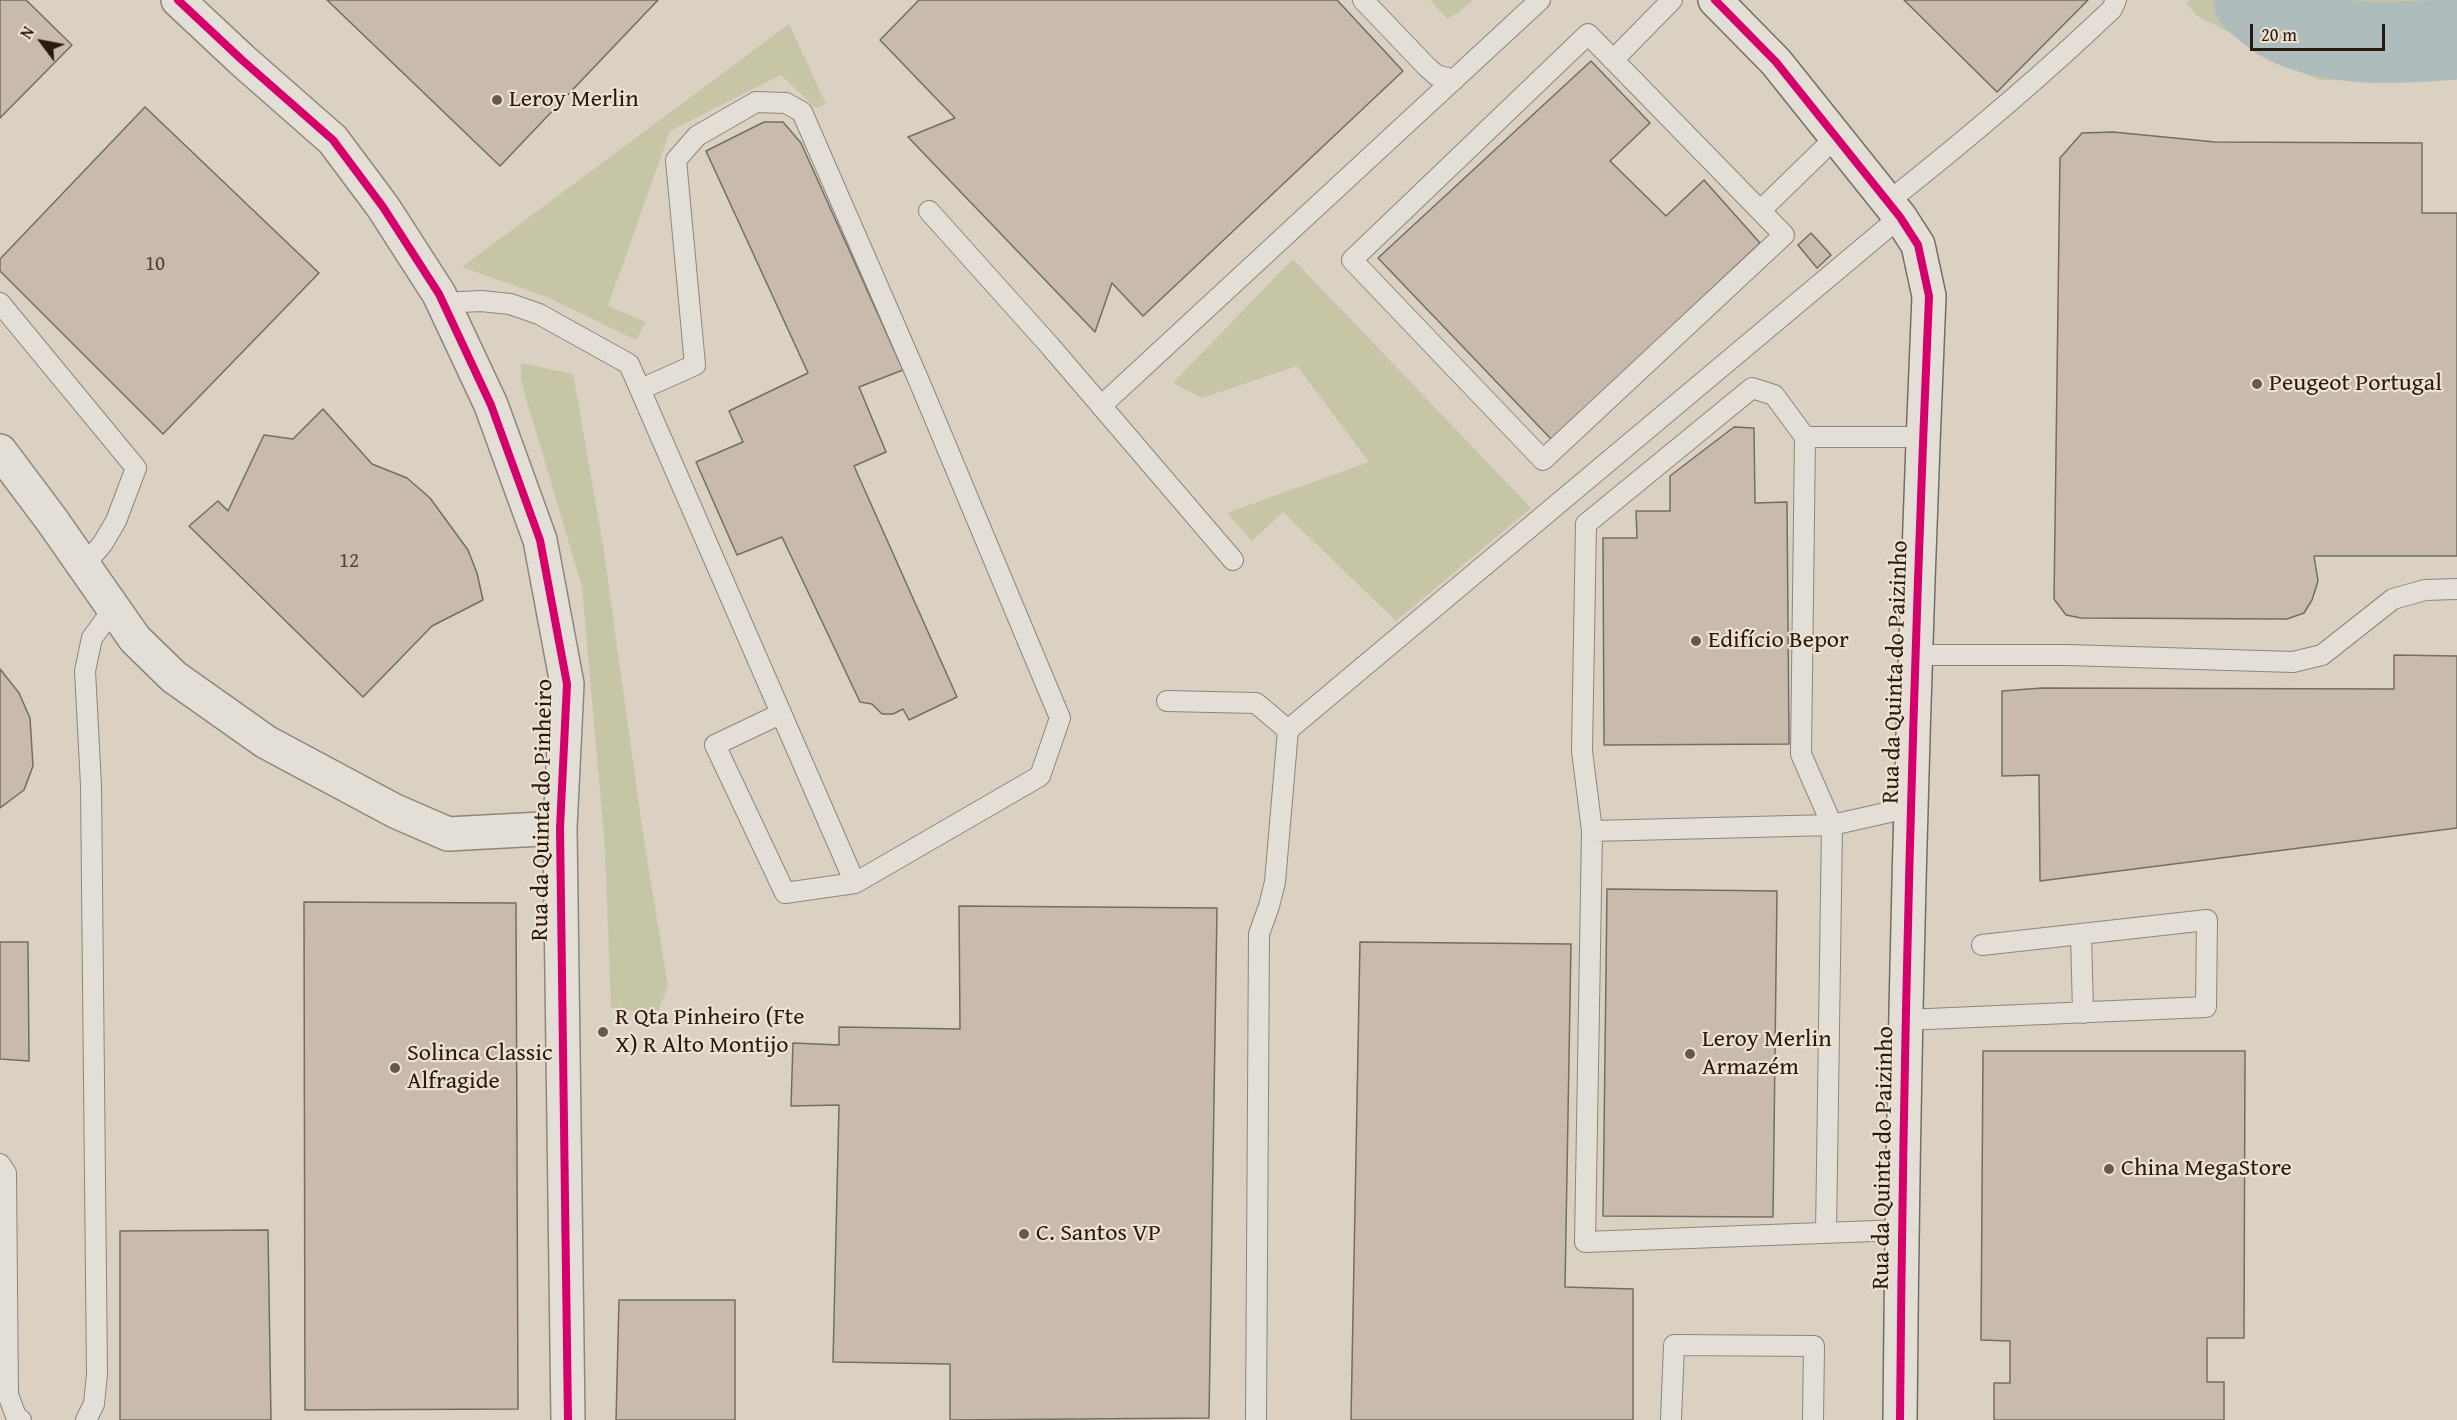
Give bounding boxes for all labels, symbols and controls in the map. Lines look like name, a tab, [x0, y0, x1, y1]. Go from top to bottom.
north arrow	[12, 12, 72, 72]
scale bar	[2253, 12, 2388, 50]
text: 20 m	[2261, 21, 2297, 48]
text: N	[14, 22, 40, 43]
place label: Leroy Merlin	[509, 86, 639, 114]
marker: Leroy Merlin	[490, 93, 504, 107]
house number: 10	[145, 252, 165, 278]
place label: Peugeot Portugal	[2269, 370, 2442, 398]
marker: Peugeot Portugal	[2250, 377, 2264, 391]
street label: Rua da Quinta do Paizinho	[1877, 540, 1915, 804]
house number: 12	[339, 549, 359, 575]
place label: Edifício Bepor	[1708, 627, 1849, 655]
marker: Edifício Bepor	[1689, 634, 1703, 648]
street label: Rua da Quinta do Pinheiro	[526, 679, 560, 941]
place label: R Qta Pinheiro (Fte X) R Alto Montijo	[615, 1004, 805, 1060]
marker: R Qta Pinheiro (Fte X) R Alto Montijo	[596, 1025, 610, 1039]
place label: Leroy Merlin Armazém	[1702, 1026, 1832, 1082]
street label: Rua da Quinta do Paizinho	[1867, 1026, 1901, 1290]
place label: Solinca Classic Alfragide	[407, 1040, 553, 1096]
marker: Leroy Merlin Armazém	[1683, 1047, 1697, 1061]
marker: Solinca Classic Alfragide	[388, 1061, 402, 1075]
place label: China MegaStore	[2121, 1155, 2292, 1183]
marker: China MegaStore	[2102, 1162, 2116, 1176]
place label: C. Santos VP	[1036, 1220, 1161, 1248]
marker: C. Santos VP	[1017, 1227, 1031, 1241]

